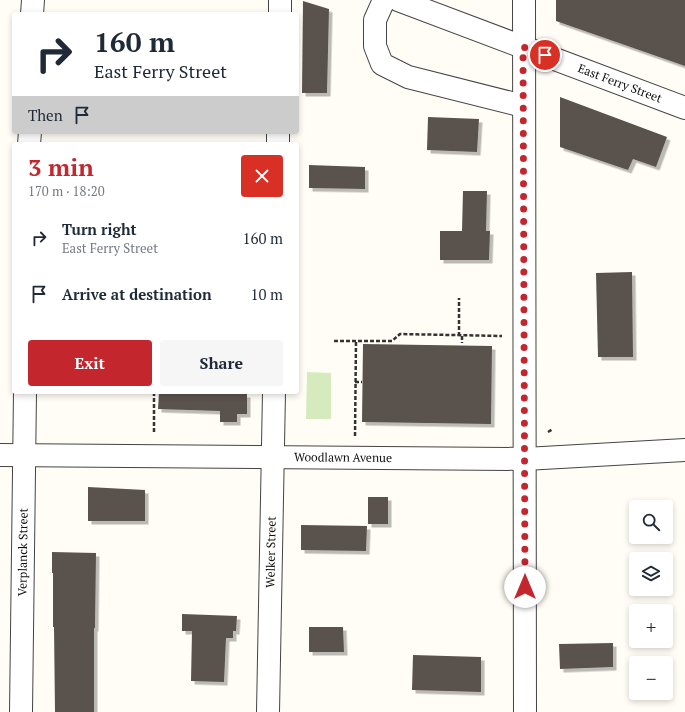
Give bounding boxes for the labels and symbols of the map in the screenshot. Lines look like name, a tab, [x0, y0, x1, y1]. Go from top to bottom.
pin	[528, 38, 562, 72]
street label: East Ferry Street	[576, 60, 665, 106]
street label: Woodlawn Avenue	[294, 449, 392, 465]
street label: Verplanck Street	[14, 507, 31, 596]
street label: Welker Street	[262, 515, 279, 588]
position arrow	[504, 566, 546, 608]

